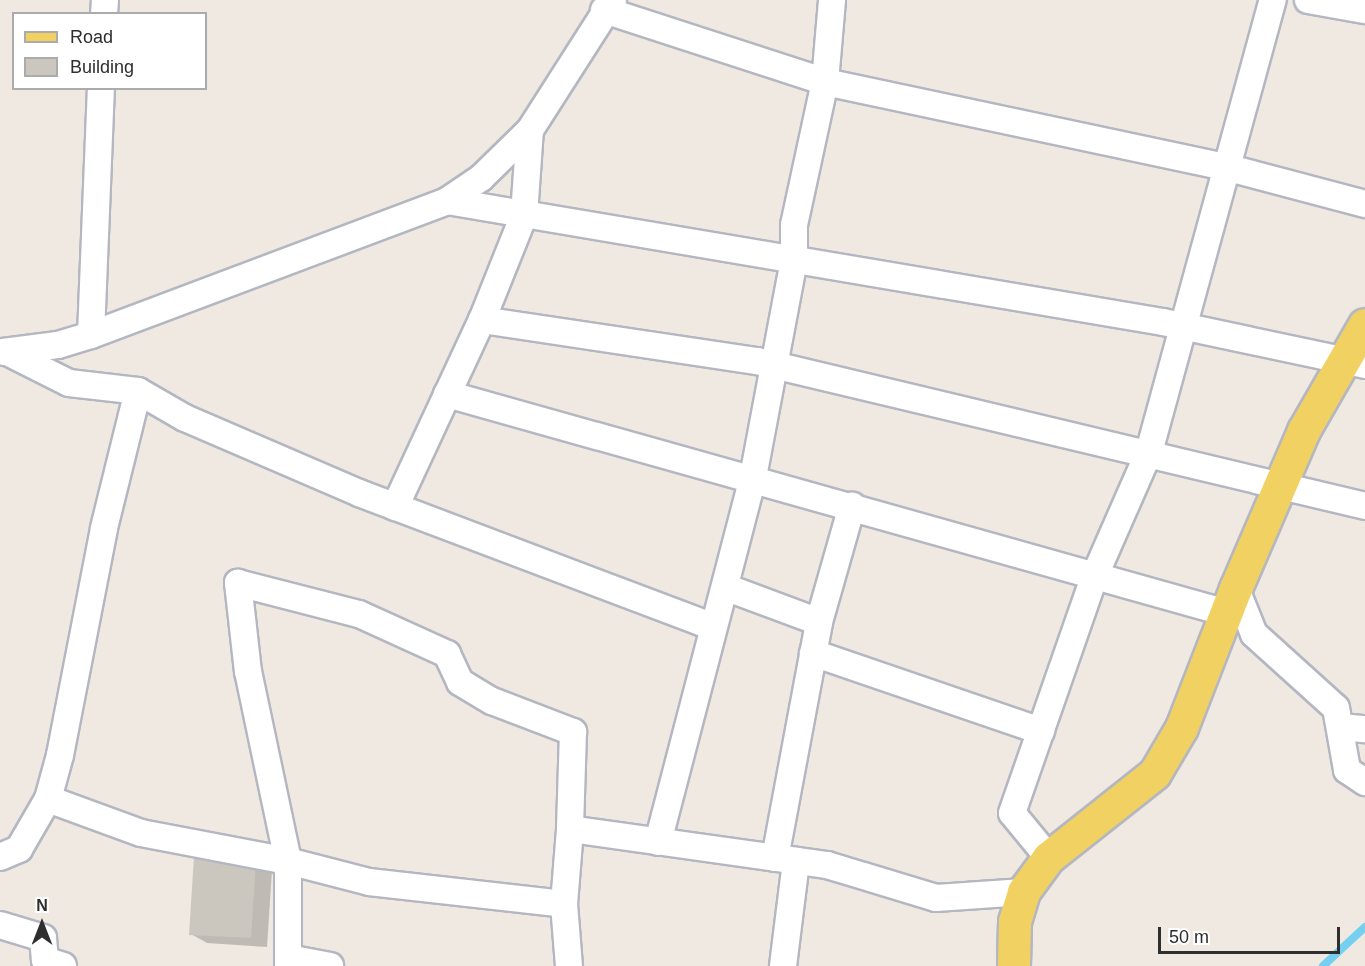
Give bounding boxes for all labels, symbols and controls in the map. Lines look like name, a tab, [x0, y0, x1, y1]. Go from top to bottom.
legend	[12, 12, 207, 90]
text: Road	[70, 27, 113, 47]
text: Building	[70, 57, 134, 77]
north arrow	[12, 894, 72, 954]
text: N	[36, 897, 48, 914]
scale bar	[1161, 915, 1342, 953]
text: 50 m	[1169, 927, 1209, 947]

